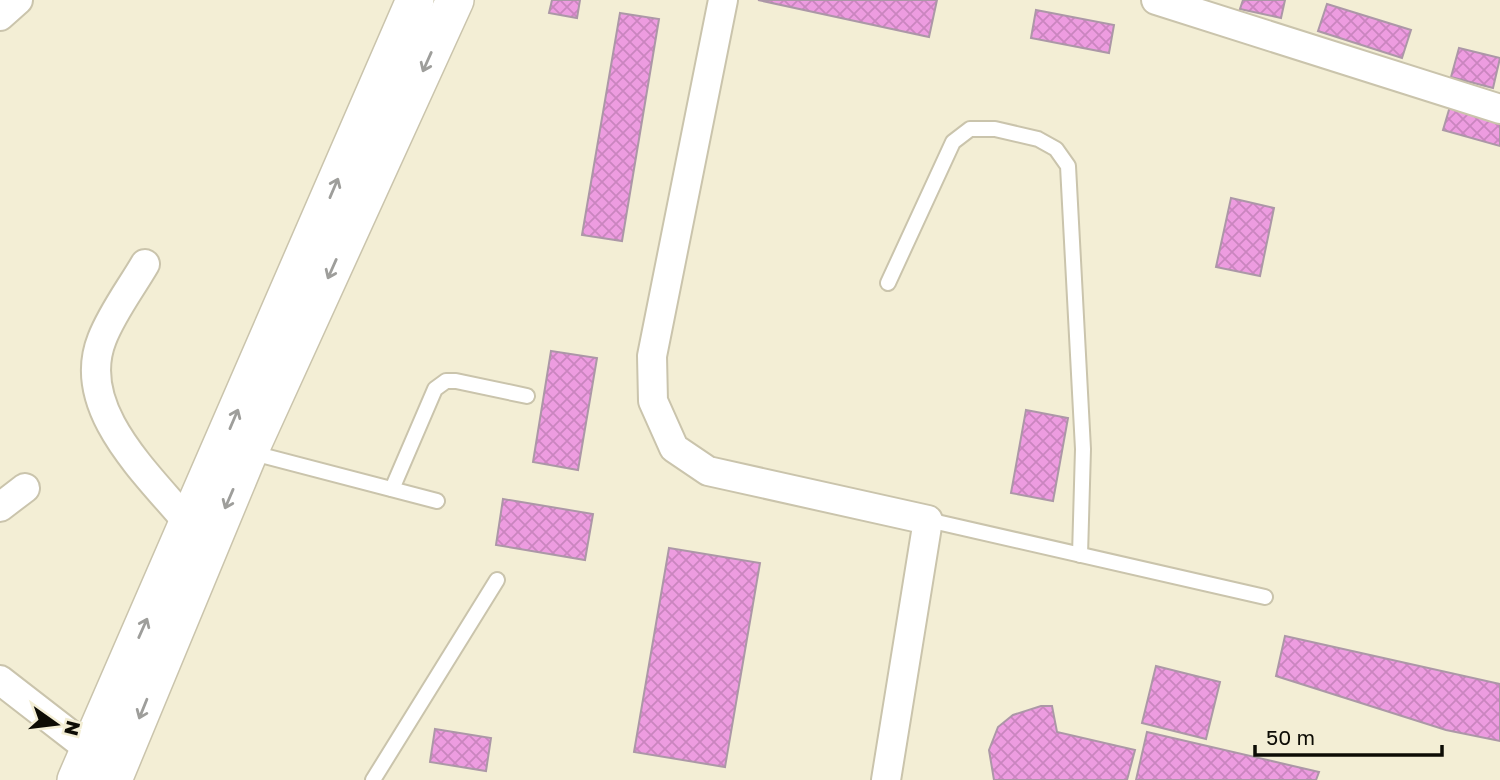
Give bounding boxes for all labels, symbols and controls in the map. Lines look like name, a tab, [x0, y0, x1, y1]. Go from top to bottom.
one-way arrow	[420, 51, 433, 72]
one-way arrow	[328, 178, 341, 199]
one-way arrow	[325, 258, 338, 279]
one-way arrow	[228, 409, 241, 431]
one-way arrow	[222, 488, 235, 509]
one-way arrow	[137, 618, 150, 639]
north arrow	[21, 689, 91, 759]
one-way arrow	[135, 698, 148, 720]
scale bar	[1255, 714, 1442, 758]
text: N	[60, 718, 86, 738]
text: 50 m	[1266, 724, 1315, 750]

